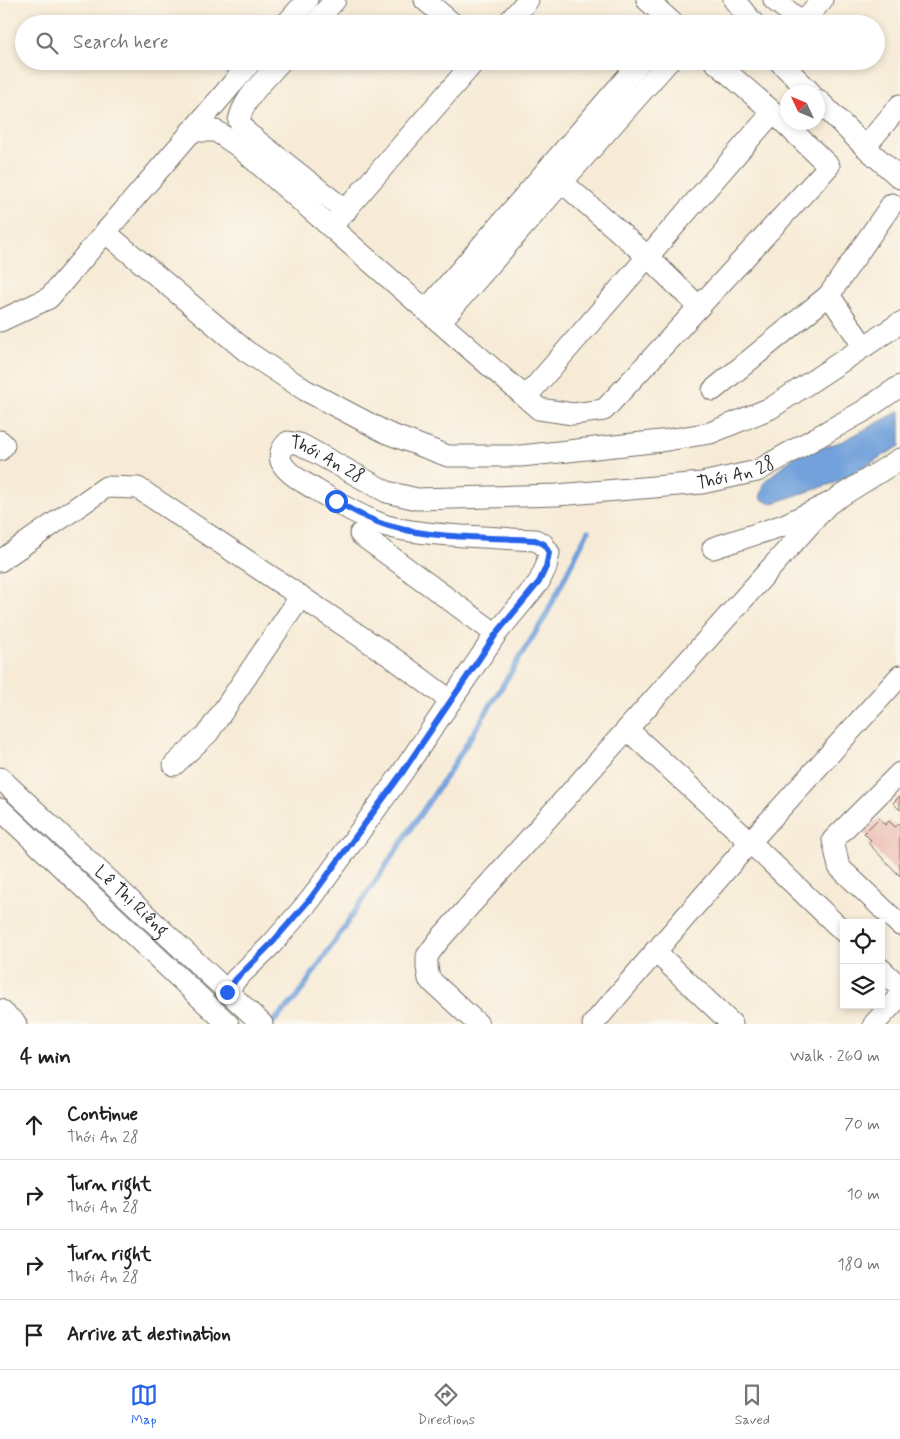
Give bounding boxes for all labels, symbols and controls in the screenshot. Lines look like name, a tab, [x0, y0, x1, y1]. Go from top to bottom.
search box	[15, 15, 885, 70]
icon: search	[33, 29, 61, 57]
text: Search here	[73, 30, 169, 55]
north arrow	[780, 85, 825, 130]
street label: Thới An 28	[288, 431, 368, 489]
street label: Thới An 28	[696, 451, 780, 495]
route start	[325, 490, 348, 513]
street label: Lê Thị Riêng	[89, 860, 174, 944]
map controls	[840, 919, 885, 1009]
button: locate	[840, 919, 885, 964]
button: layers	[840, 964, 885, 1009]
route end	[216, 981, 239, 1004]
text: 4 min	[20, 1043, 71, 1071]
text: Walk · 260 m	[790, 1046, 880, 1067]
text: Continue	[67, 1102, 138, 1127]
icon: ahead	[20, 1111, 48, 1139]
text: 70 m	[844, 1114, 880, 1135]
text: Thới An 28	[67, 1127, 139, 1148]
text: Turn right	[67, 1172, 151, 1197]
icon: right	[20, 1181, 48, 1209]
text: 10 m	[847, 1184, 880, 1205]
text: Thới An 28	[67, 1197, 139, 1218]
text: Turn right	[67, 1242, 151, 1267]
icon: right	[20, 1251, 48, 1279]
text: 180 m	[837, 1254, 880, 1275]
text: Thới An 28	[67, 1267, 139, 1288]
icon: arrive	[20, 1321, 48, 1349]
text: Arrive at destination	[67, 1322, 231, 1347]
tab: Map	[130, 1381, 158, 1429]
tab: Directions	[418, 1381, 475, 1429]
tab: Saved	[735, 1381, 770, 1429]

